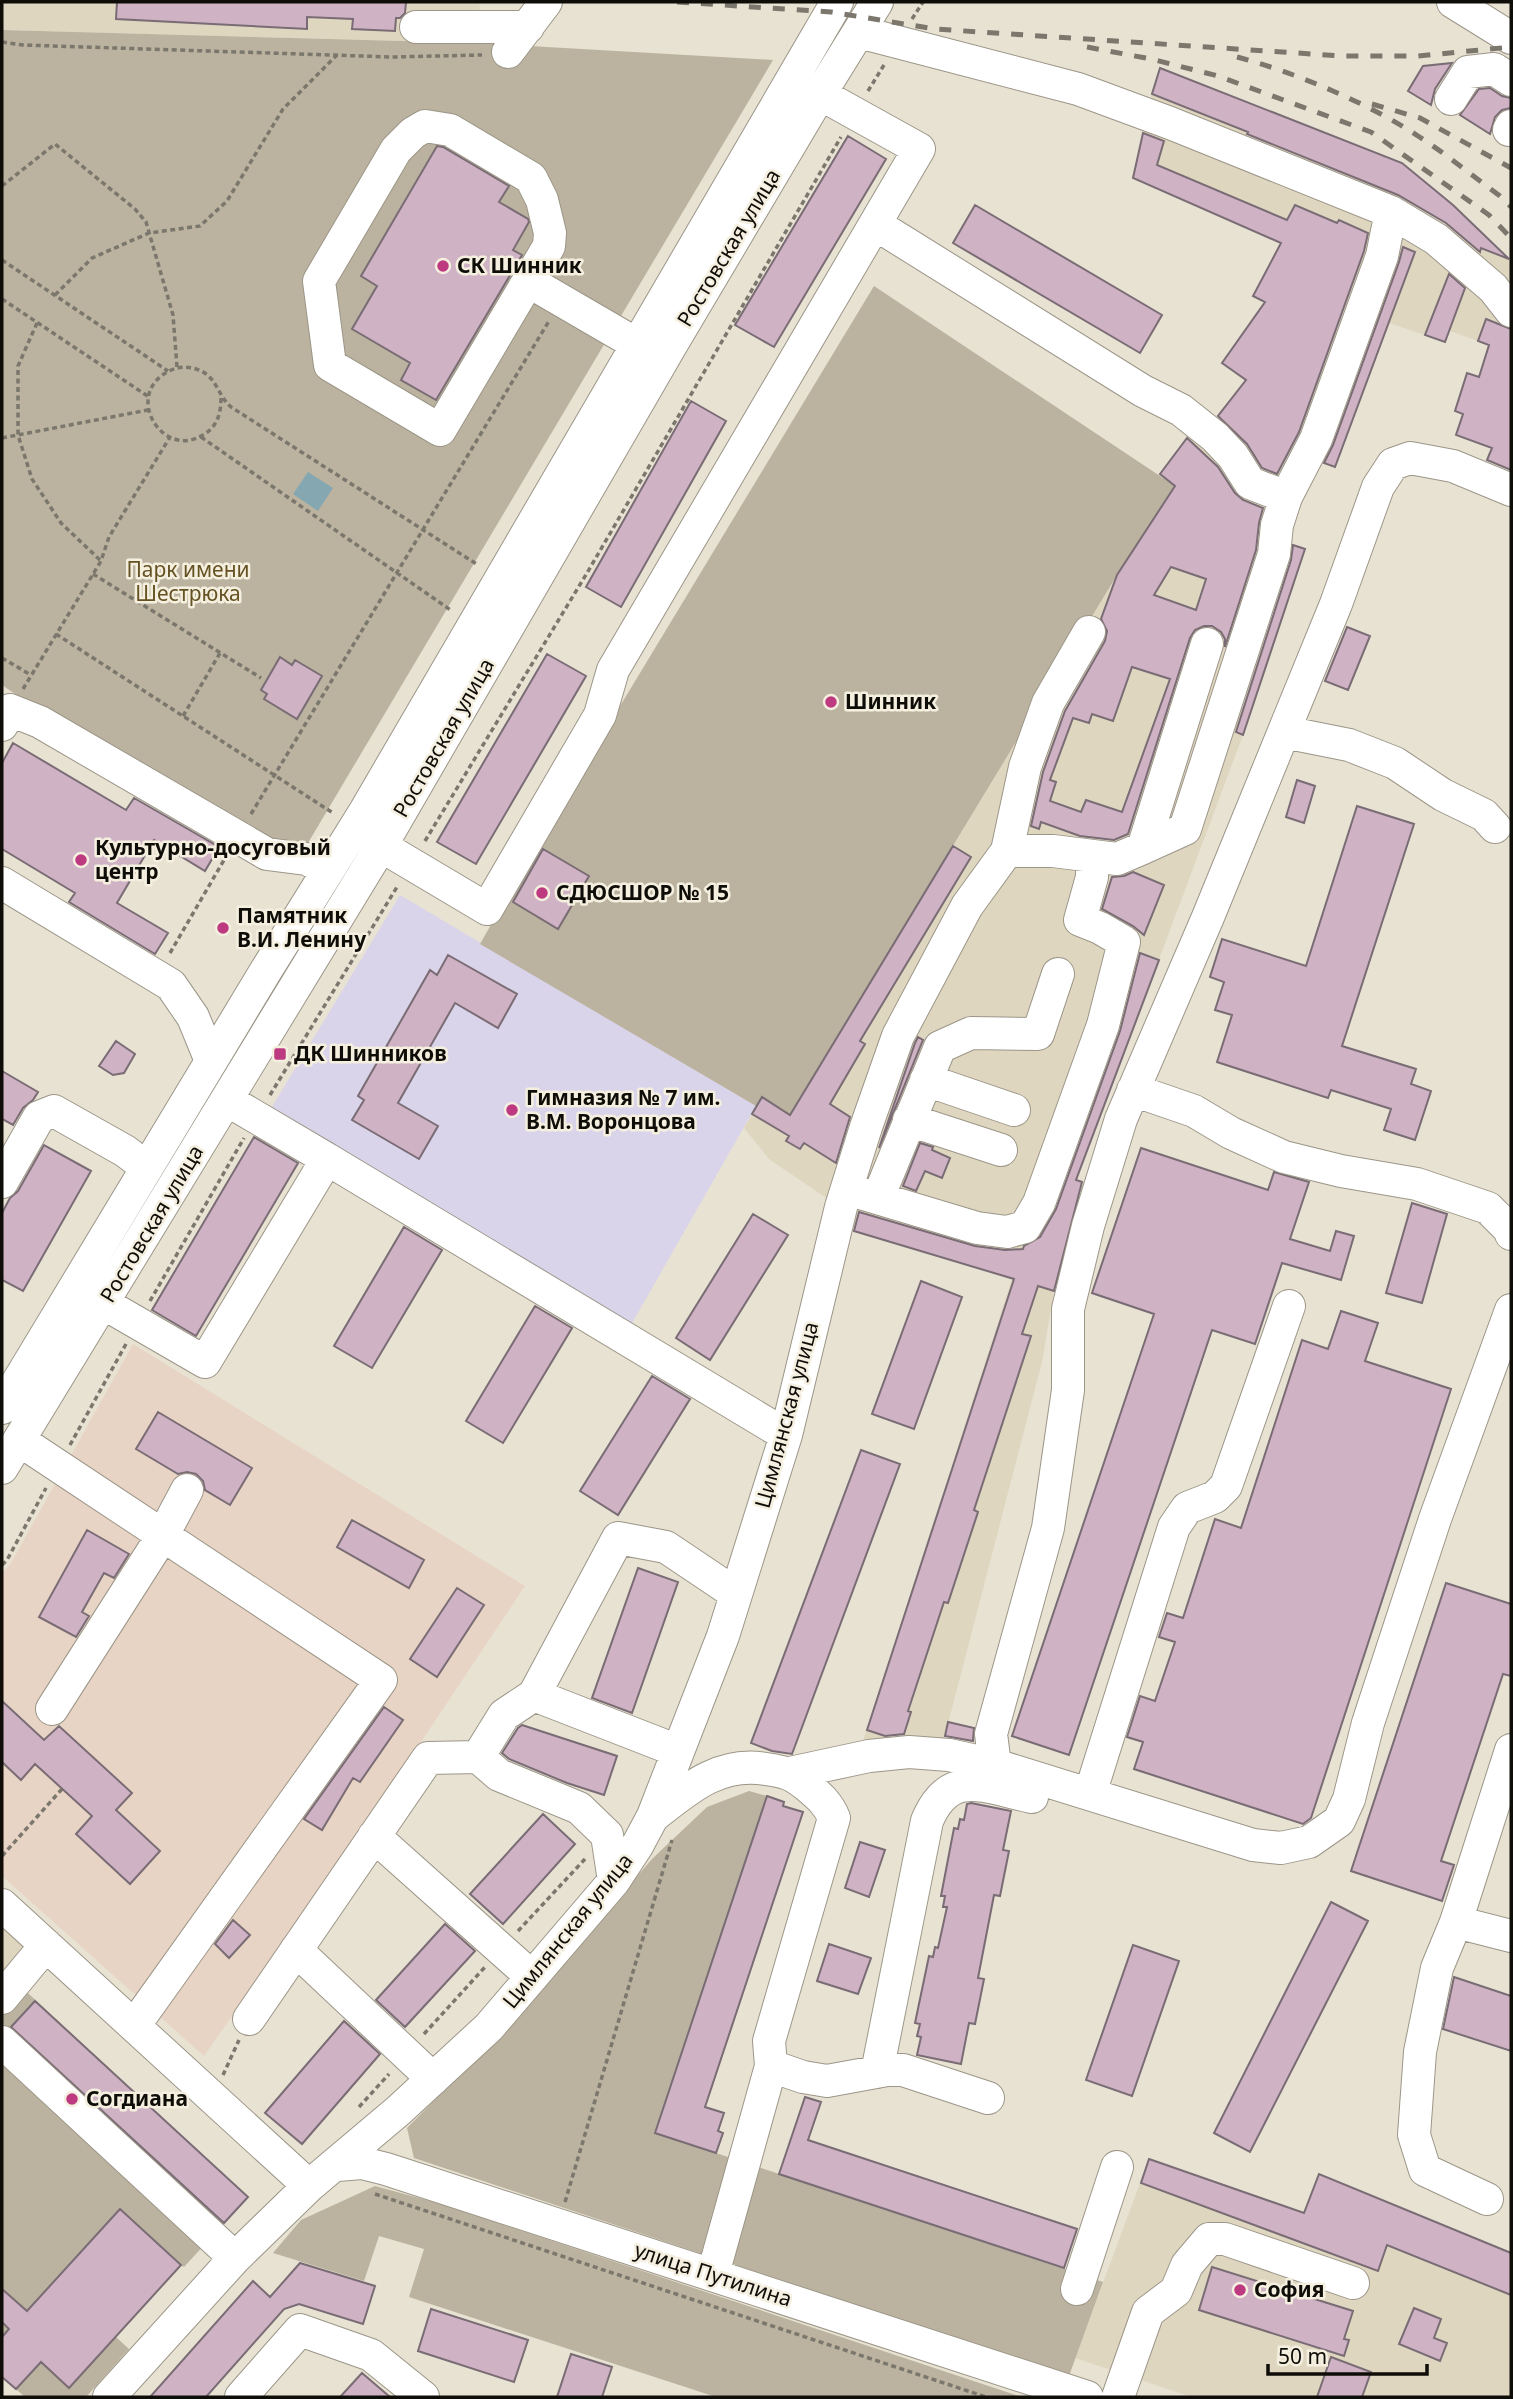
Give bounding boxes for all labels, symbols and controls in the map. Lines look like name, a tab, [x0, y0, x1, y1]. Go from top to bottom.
street label: Ростовская улица	[670, 164, 786, 331]
place label: СК Шинник	[457, 251, 582, 279]
marker: СК Шинник	[435, 258, 451, 274]
park label: Парк имени Шестрюка	[126, 555, 250, 607]
street label: Ростовская улица	[386, 653, 500, 822]
place label: Шинник	[845, 687, 936, 715]
marker: Шинник	[823, 694, 839, 710]
place label: Культурно-досуговый центр	[95, 833, 331, 885]
marker: Культурно-досуговый центр	[73, 852, 89, 868]
place label: СДЮСШОР № 15	[556, 878, 729, 906]
marker: СДЮСШОР № 15	[534, 885, 550, 901]
place label: Памятник В.И. Ленину	[237, 901, 366, 953]
marker: Памятник В.И. Ленину	[215, 920, 231, 936]
place label: ДК Шинников	[294, 1039, 447, 1067]
marker: ДК Шинников	[272, 1046, 288, 1062]
place label: Гимназия № 7 им. В.М. Воронцова	[526, 1083, 721, 1135]
marker: Гимназия № 7 им. В.М. Воронцова	[504, 1102, 520, 1118]
street label: Ростовская улица	[93, 1140, 209, 1307]
street label: Цимлянская улица	[748, 1318, 824, 1511]
street label: Цимлянская улица	[496, 1847, 638, 2014]
place label: Согдиана	[86, 2084, 188, 2112]
marker: Согдиана	[64, 2091, 80, 2107]
street label: улица Путилина	[631, 2235, 796, 2313]
place label: София	[1254, 2275, 1324, 2303]
marker: София	[1232, 2282, 1248, 2298]
scale bar	[1268, 2332, 1427, 2376]
text: 50 m	[1278, 2342, 1327, 2370]

